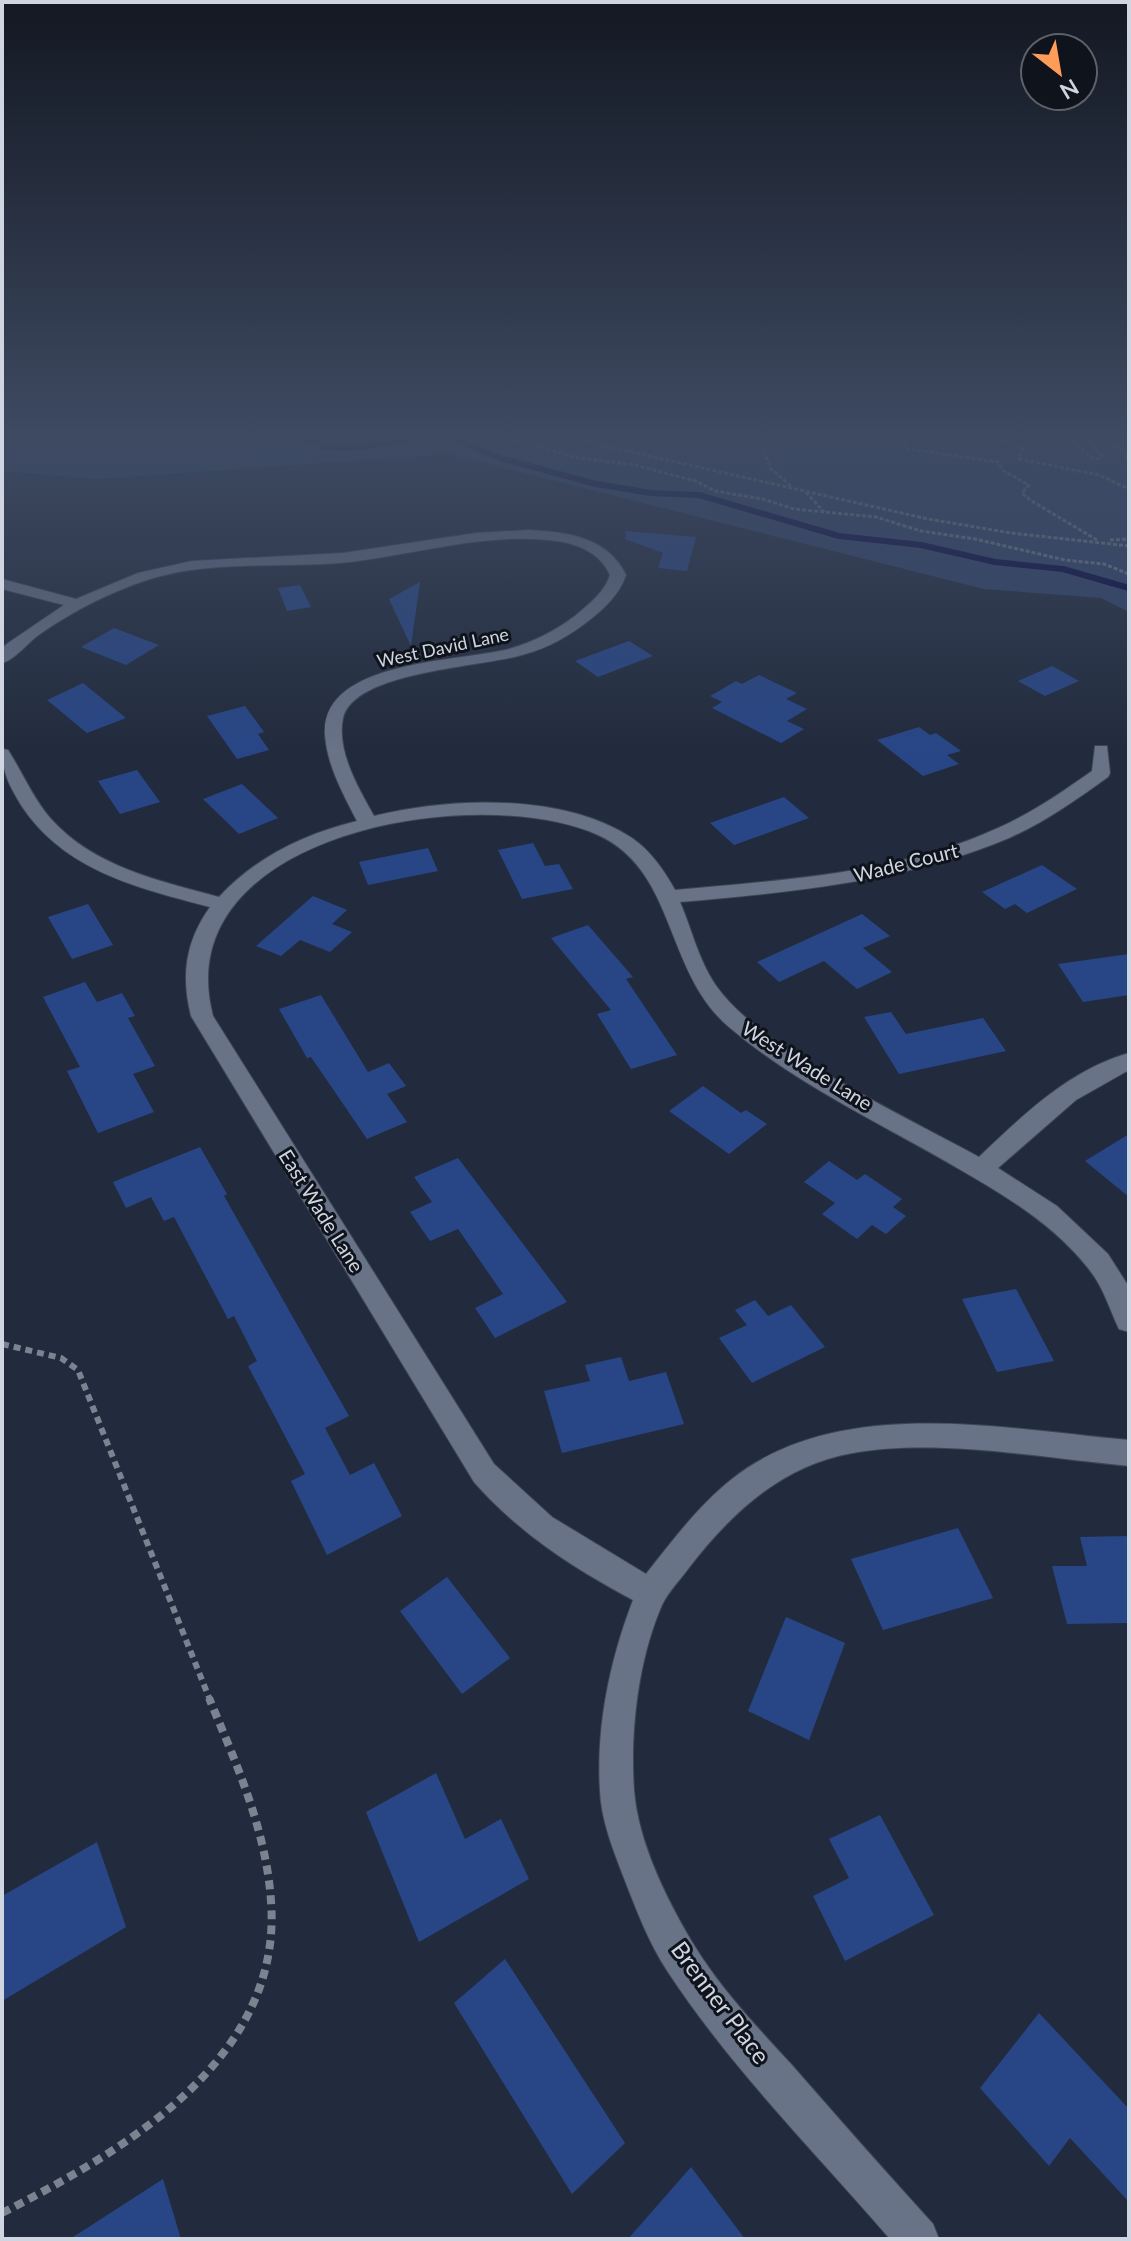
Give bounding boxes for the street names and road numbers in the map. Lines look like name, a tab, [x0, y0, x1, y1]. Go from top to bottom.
street label: West David Lane	[375, 622, 511, 672]
street label: Wade Court	[851, 838, 960, 887]
street label: West Wade Lane	[738, 1015, 877, 1115]
street label: East Wade Lane	[274, 1145, 369, 1276]
street label: Brenner Place	[666, 1935, 777, 2069]

